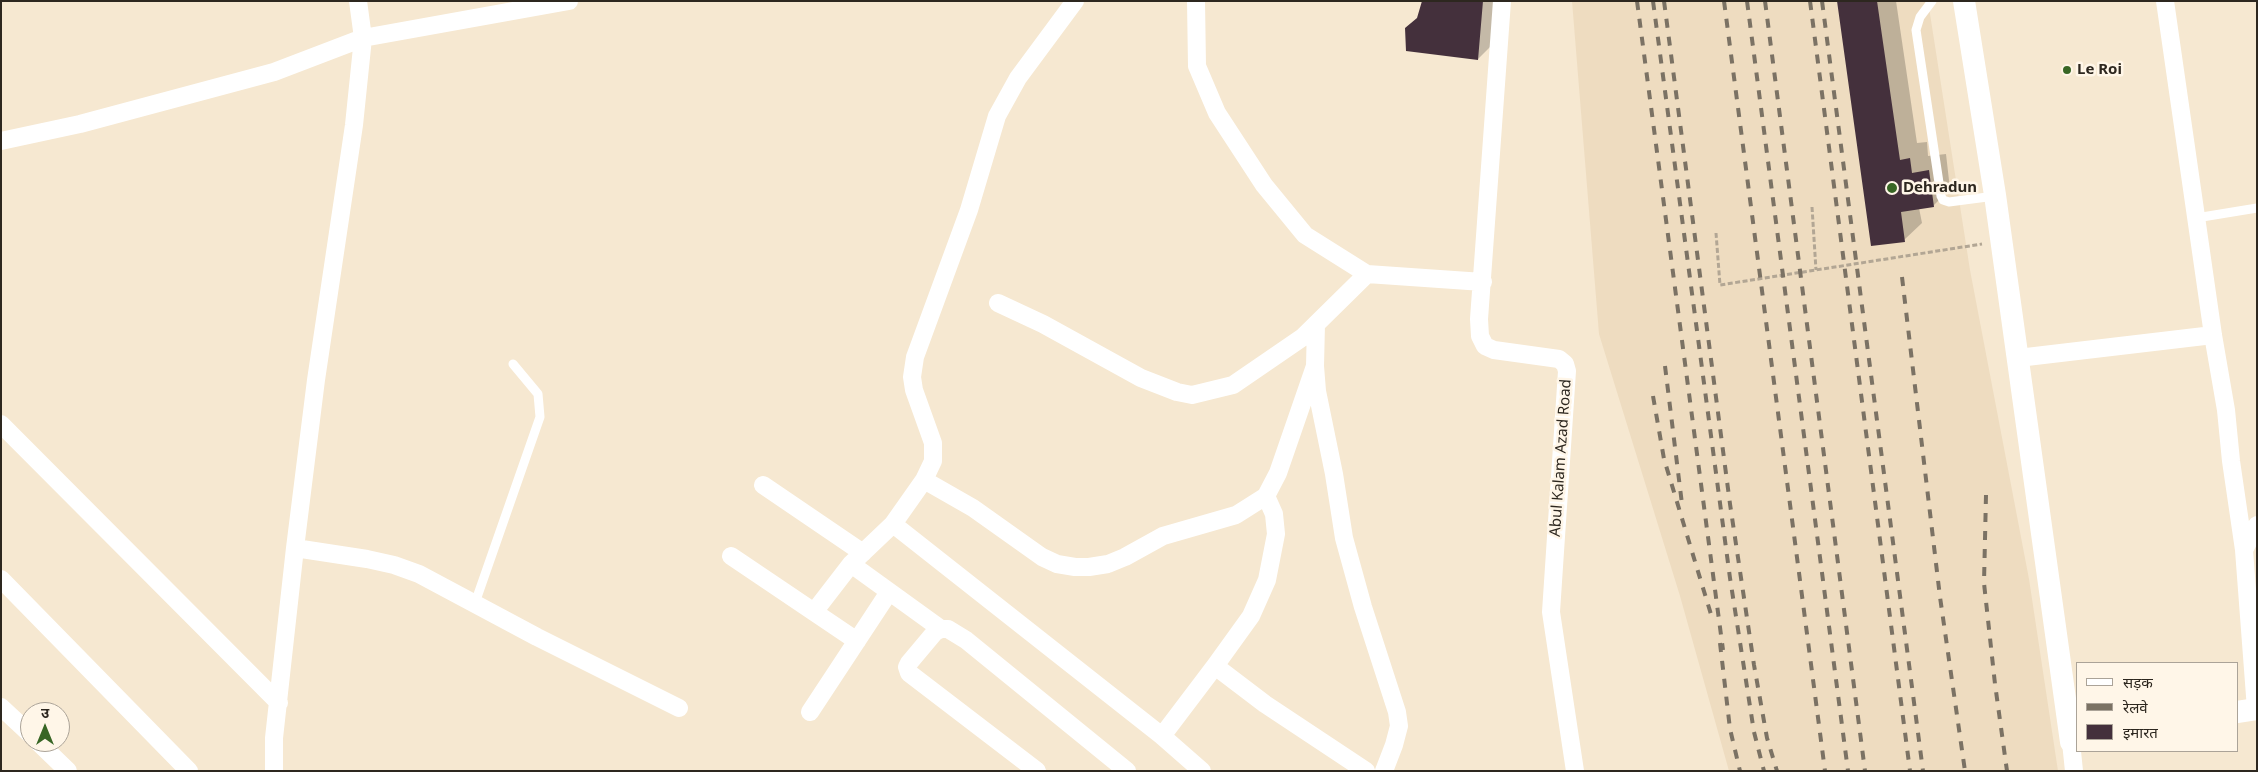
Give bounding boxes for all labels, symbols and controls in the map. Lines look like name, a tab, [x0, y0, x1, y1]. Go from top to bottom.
place label: Le Roi	[2077, 61, 2122, 79]
marker: Le Roi	[2061, 64, 2073, 76]
place label: Dehradun	[1903, 179, 1977, 197]
marker: Dehradun	[1885, 181, 1899, 195]
street label: Abul Kalam Azad Road	[1547, 379, 1575, 537]
legend	[2076, 662, 2238, 752]
text: सड़क	[2123, 672, 2153, 692]
text: रेलवे	[2123, 697, 2148, 717]
north arrow	[20, 702, 70, 752]
text: उ	[41, 703, 49, 722]
text: इमारत	[2123, 722, 2158, 742]

